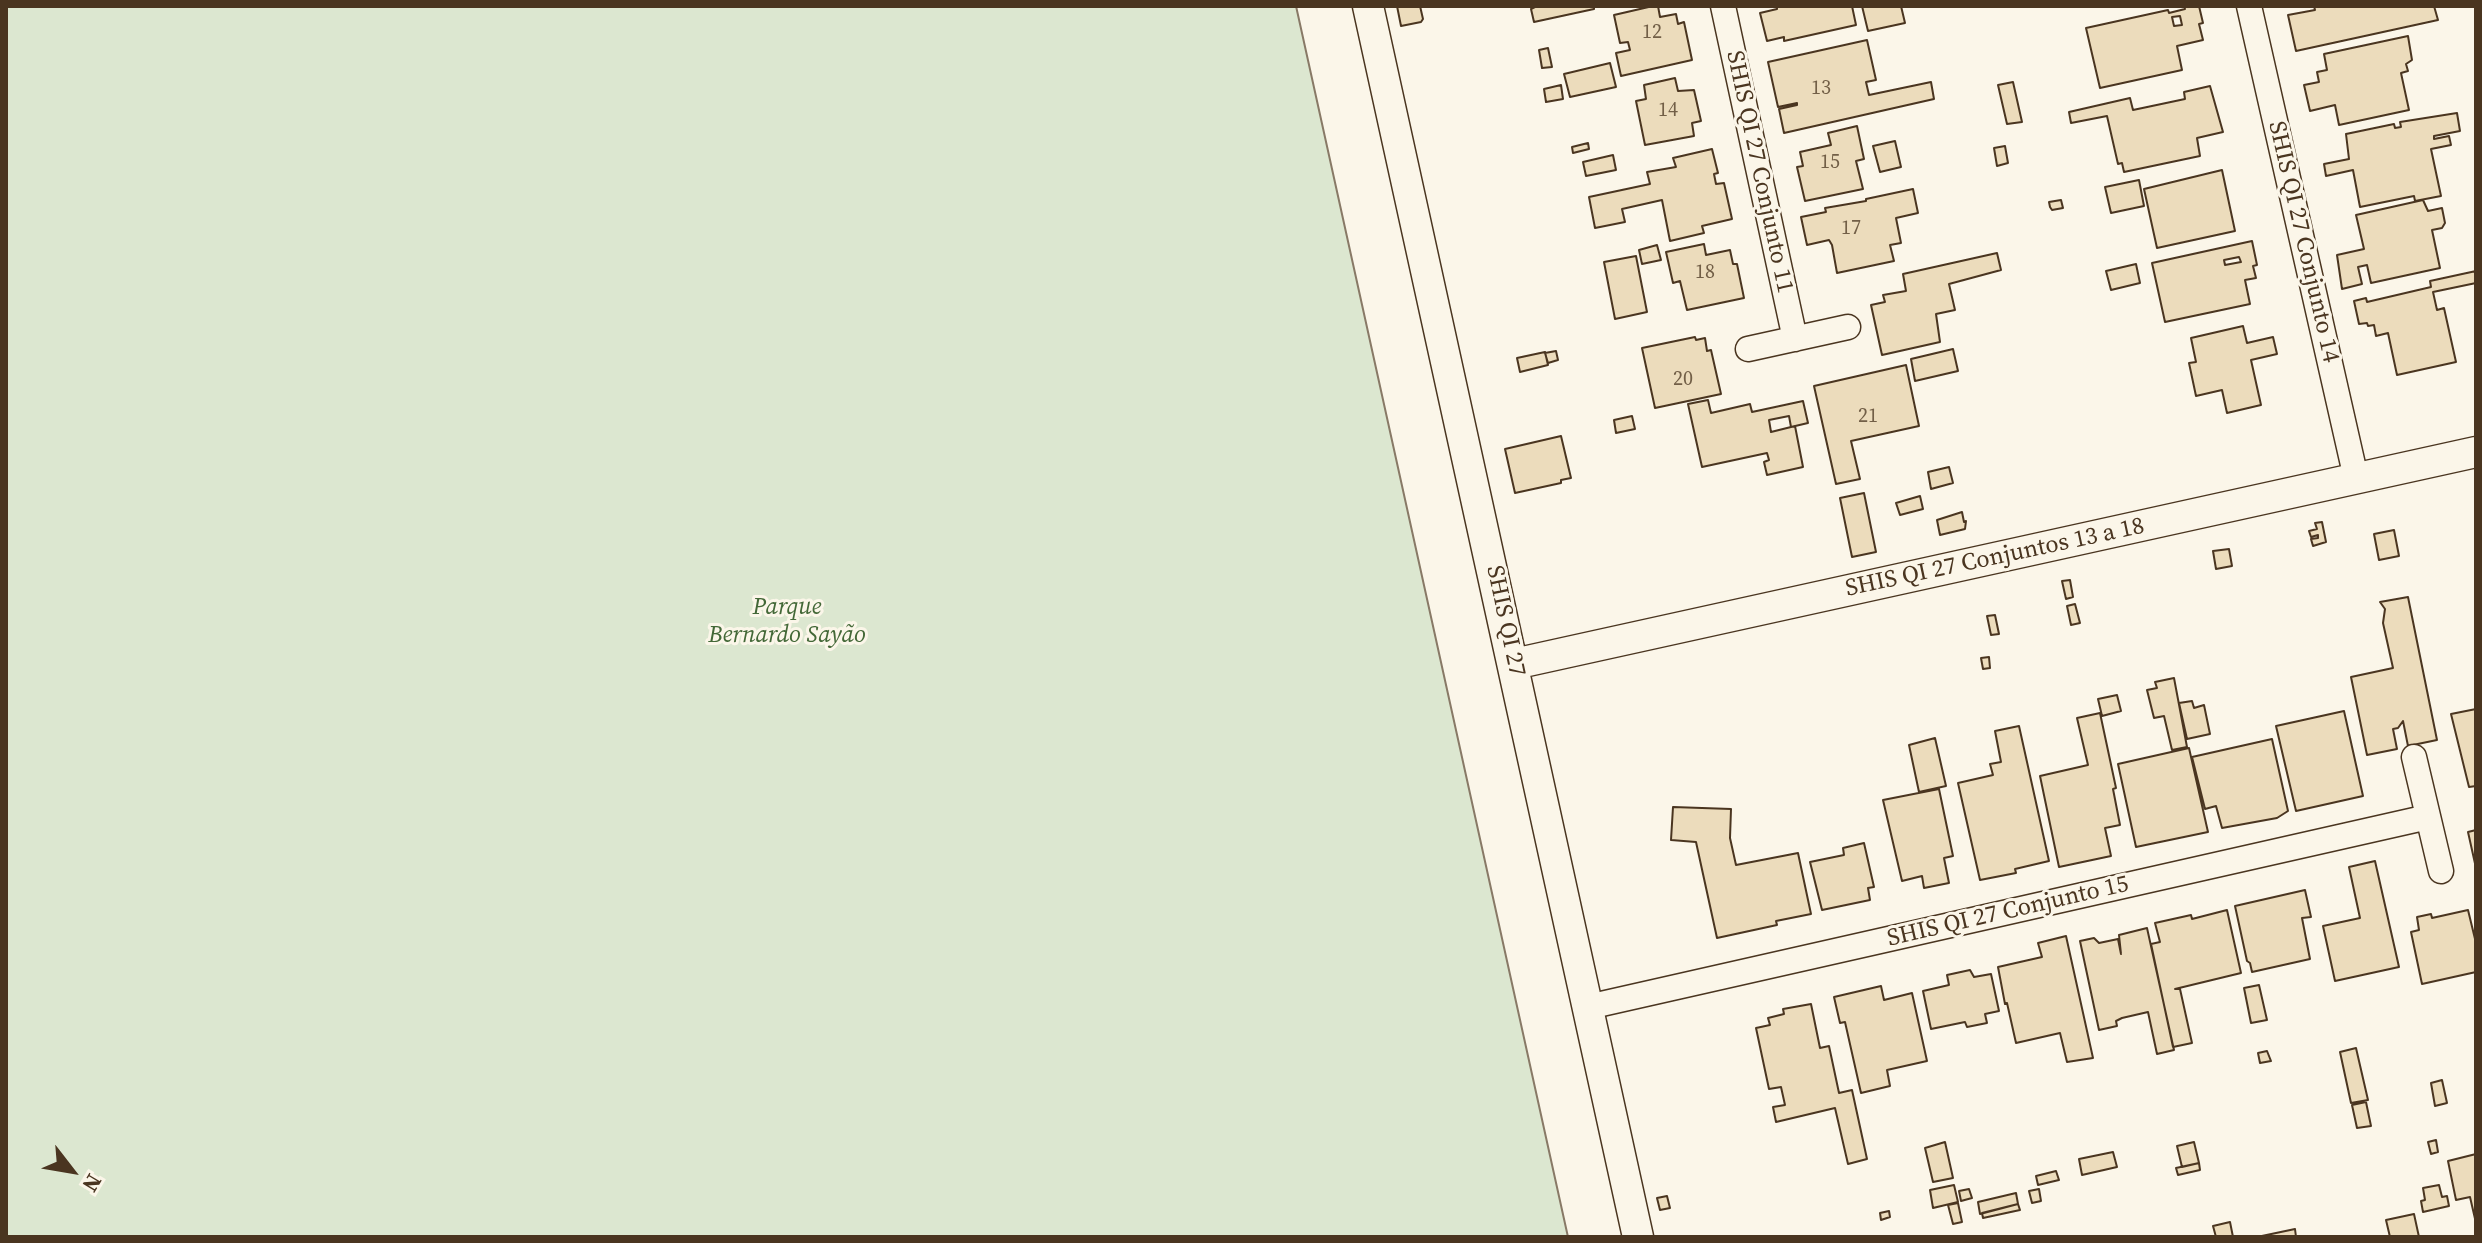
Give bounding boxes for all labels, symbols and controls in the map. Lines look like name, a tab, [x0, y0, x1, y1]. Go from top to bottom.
house number: 12	[1642, 21, 1662, 45]
street label: SHIS QI 27 Conjunto 11	[1719, 48, 1799, 296]
house number: 13	[1811, 77, 1831, 101]
house number: 14	[1658, 99, 1678, 123]
street label: SHIS QI 27 Conjunto 14	[2261, 119, 2345, 365]
house number: 15	[1820, 151, 1840, 175]
house number: 17	[1841, 217, 1861, 241]
house number: 18	[1695, 261, 1715, 285]
house number: 20	[1673, 368, 1693, 392]
house number: 21	[1858, 405, 1878, 429]
street label: SHIS QI 27 Conjuntos 13 a 18	[1843, 512, 2147, 604]
street label: SHIS QI 27	[1479, 563, 1531, 679]
park label: Parque Bernardo Sayão	[708, 594, 866, 650]
street label: SHIS QI 27 Conjunto 15	[1885, 870, 2131, 954]
north arrow	[32, 1131, 112, 1211]
text: N	[76, 1169, 110, 1198]

